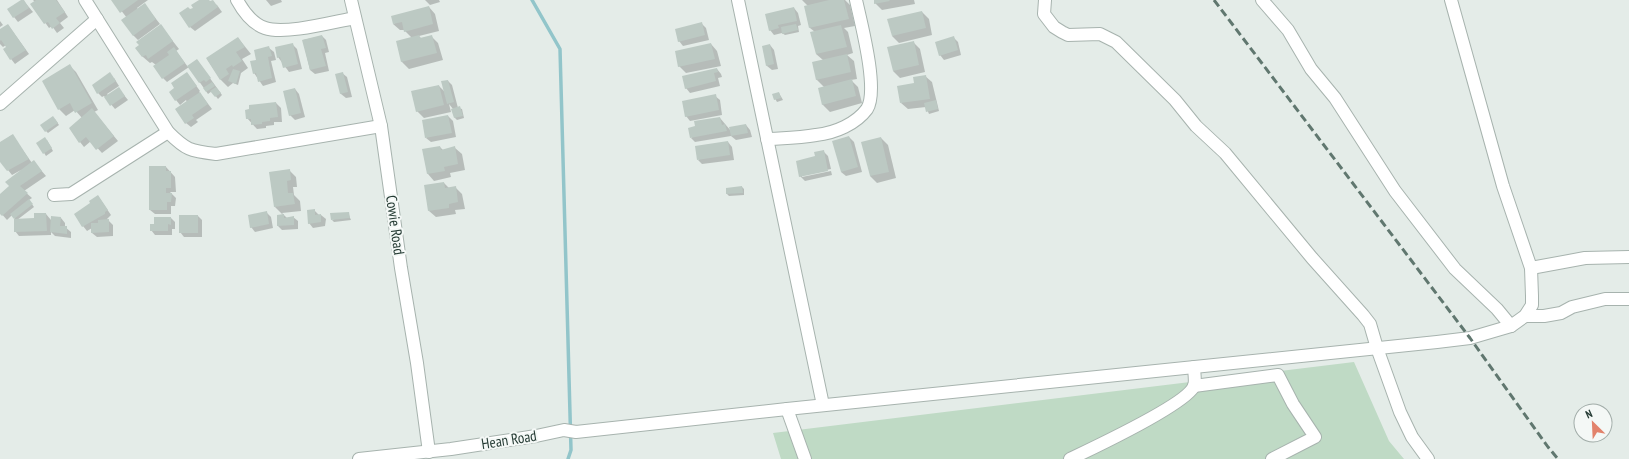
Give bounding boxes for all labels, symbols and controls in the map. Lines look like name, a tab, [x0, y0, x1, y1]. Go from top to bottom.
street label: Cowie Road	[382, 194, 409, 256]
north arrow	[1573, 403, 1613, 443]
text: N	[1583, 406, 1595, 421]
street label: Hean Road	[480, 426, 538, 453]

